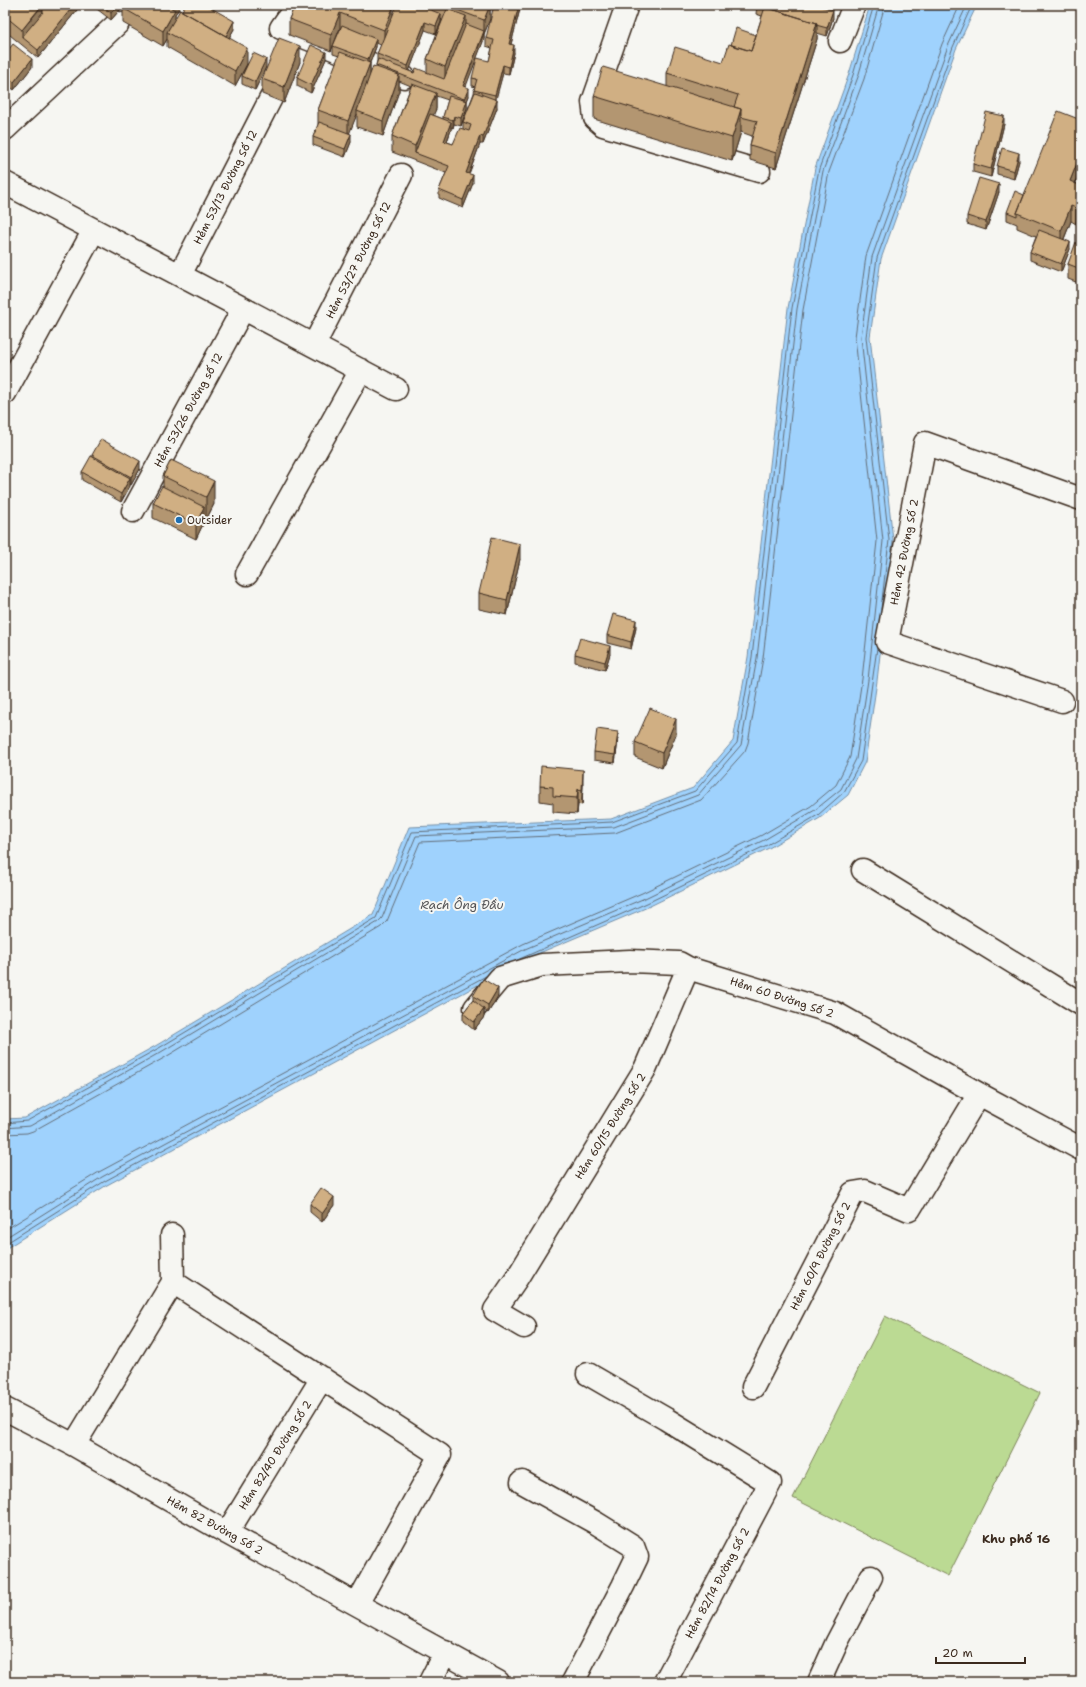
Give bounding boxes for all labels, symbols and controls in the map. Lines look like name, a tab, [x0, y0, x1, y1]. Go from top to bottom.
street label: Hẻm 53/13 Đường Số 12	[190, 127, 261, 247]
street label: Hẻm 53/27 Đường Số 12	[322, 199, 395, 321]
street label: Hẻm 53/26 Đường số 12	[151, 350, 226, 470]
street label: Hẻm 42 Đường Số 2	[887, 498, 922, 607]
place label: Outsider	[187, 513, 232, 528]
marker: Outsider	[174, 515, 184, 525]
water label: Rạch Ông Đầu	[421, 897, 503, 913]
street label: Hẻm 60 Đường Số 2	[728, 974, 836, 1021]
street label: Hẻm 60/15 Đường Số 2	[571, 1070, 649, 1182]
street label: Hẻm 60/9 Đường Số 2	[787, 1199, 854, 1313]
street label: Hẻm 82/40 Đường Số 2	[236, 1398, 315, 1513]
street label: Hẻm 82 Đường Số 2	[164, 1493, 266, 1558]
street label: Hẻm 82/14 Đường Số 2	[682, 1525, 753, 1641]
district label: Khu phố 16	[982, 1531, 1050, 1547]
scale bar	[936, 1639, 1025, 1665]
text: 20 m	[942, 1645, 973, 1661]

